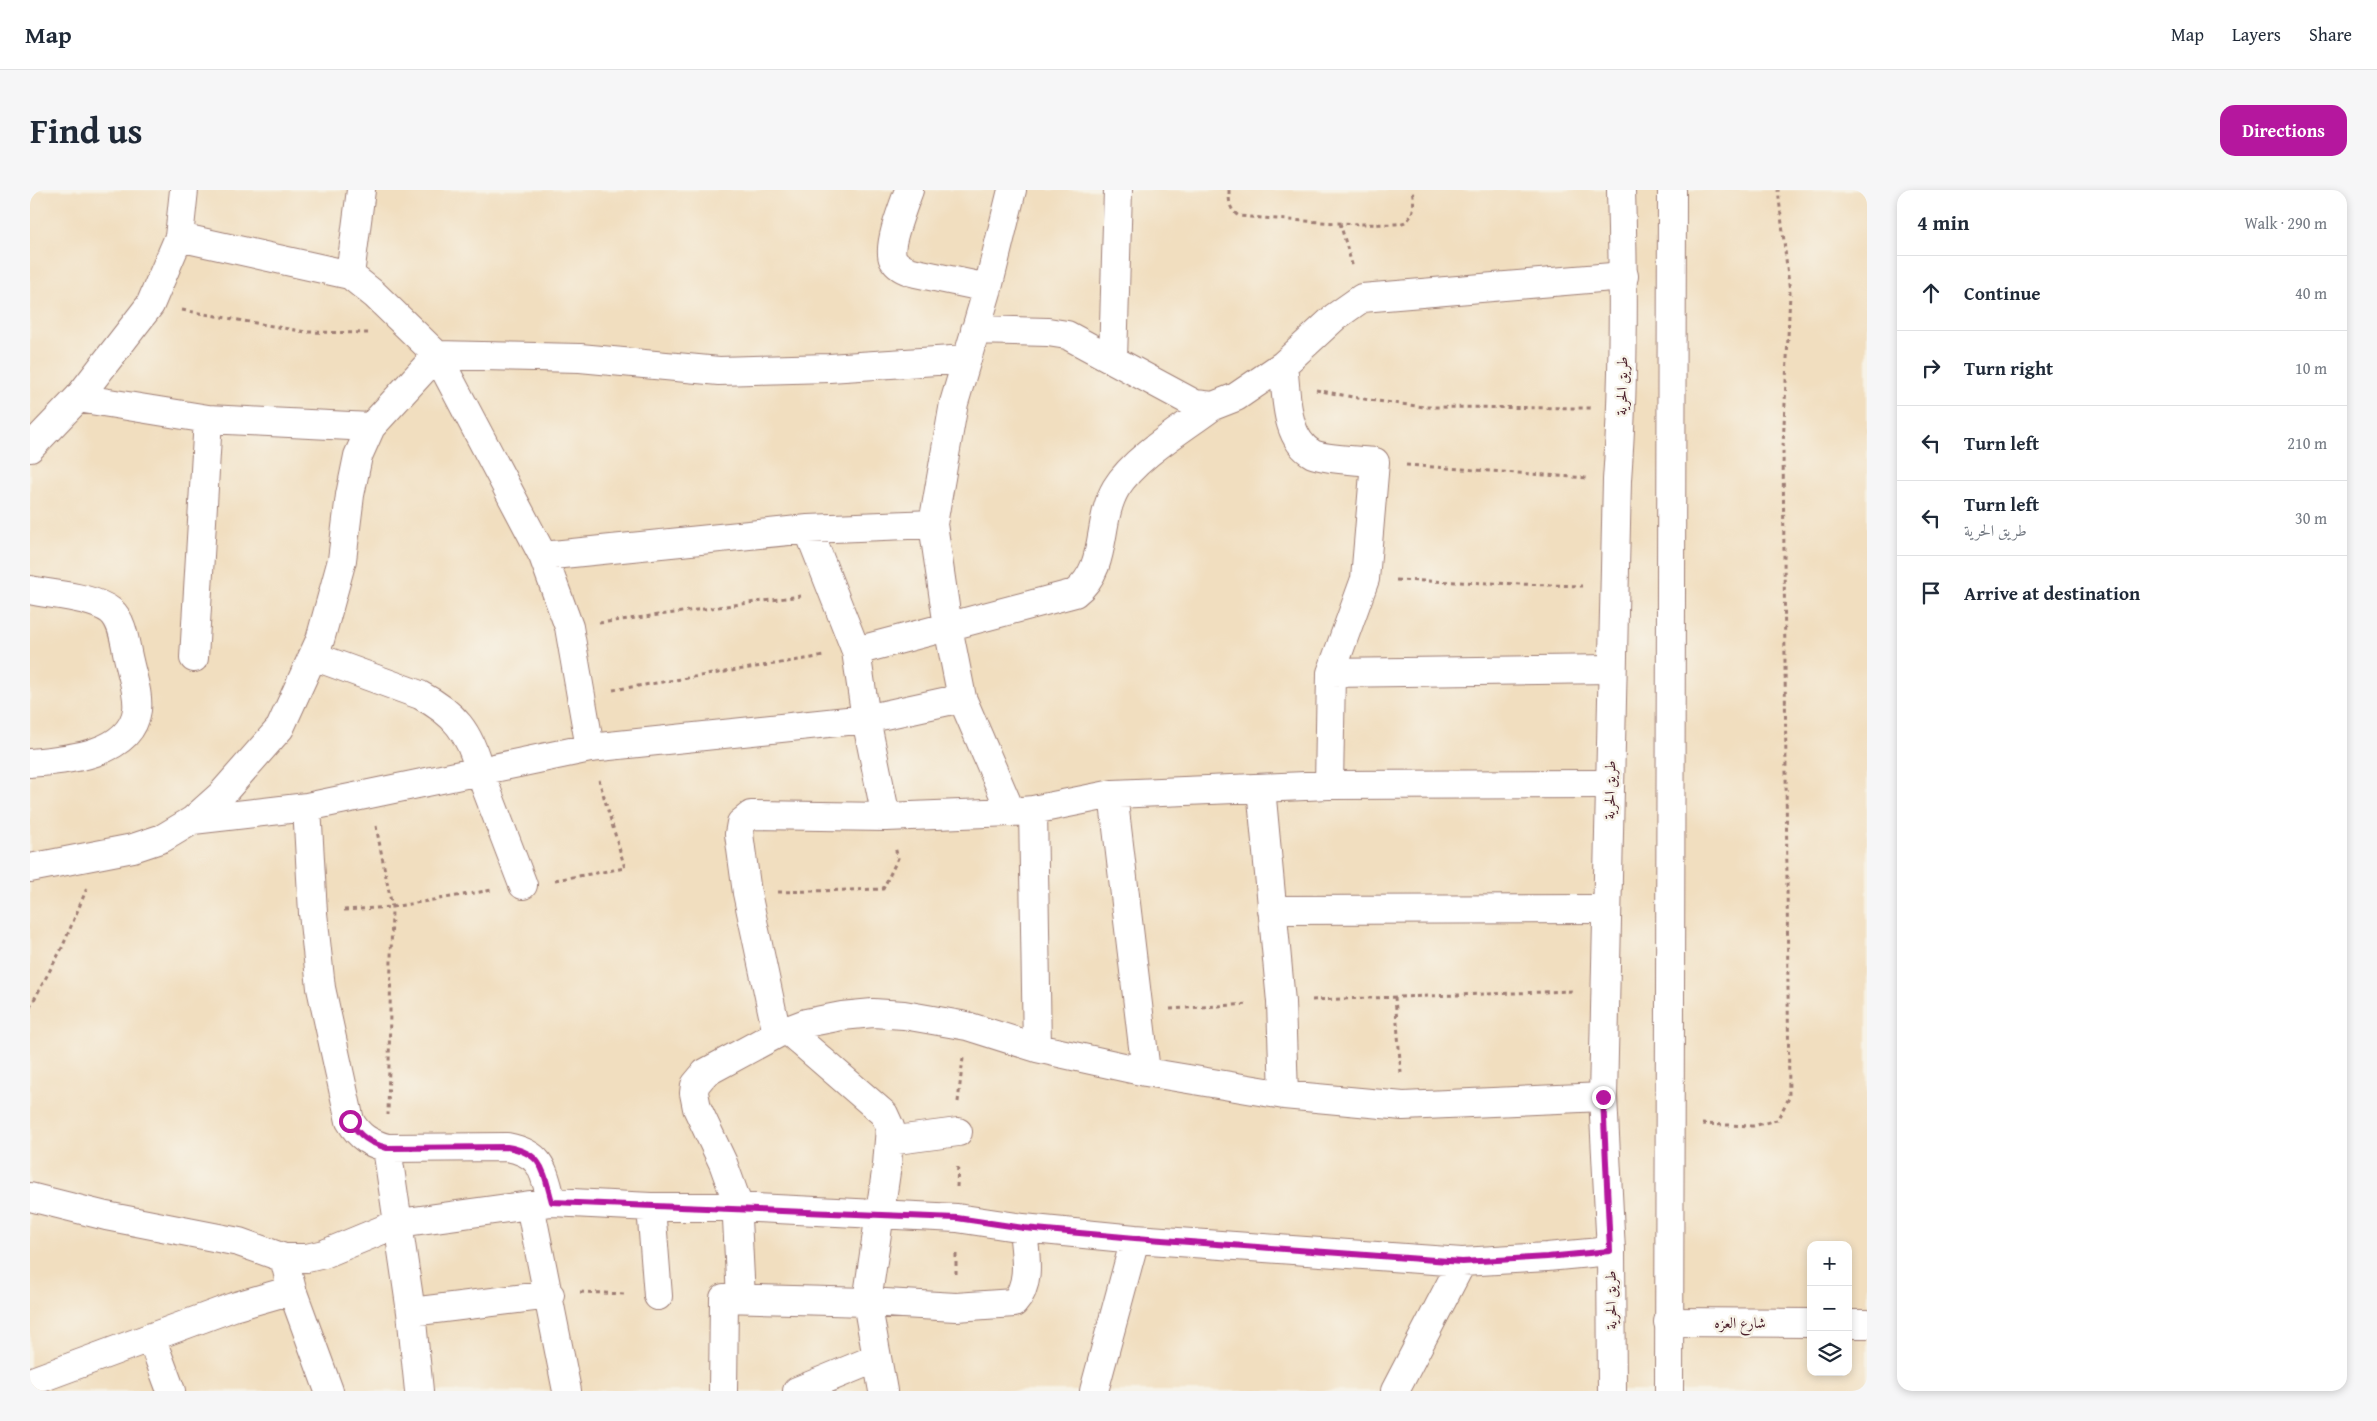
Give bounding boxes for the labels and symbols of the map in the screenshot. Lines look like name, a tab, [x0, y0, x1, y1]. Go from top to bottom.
street label: طريق الحرية	[1610, 356, 1633, 416]
street label: طريق الحرية	[1598, 760, 1621, 820]
route end	[1592, 1086, 1615, 1109]
route start	[339, 1110, 362, 1133]
street label: طريق الحرية	[1599, 1270, 1622, 1330]
street label: شارع العزه	[1714, 1312, 1766, 1336]

